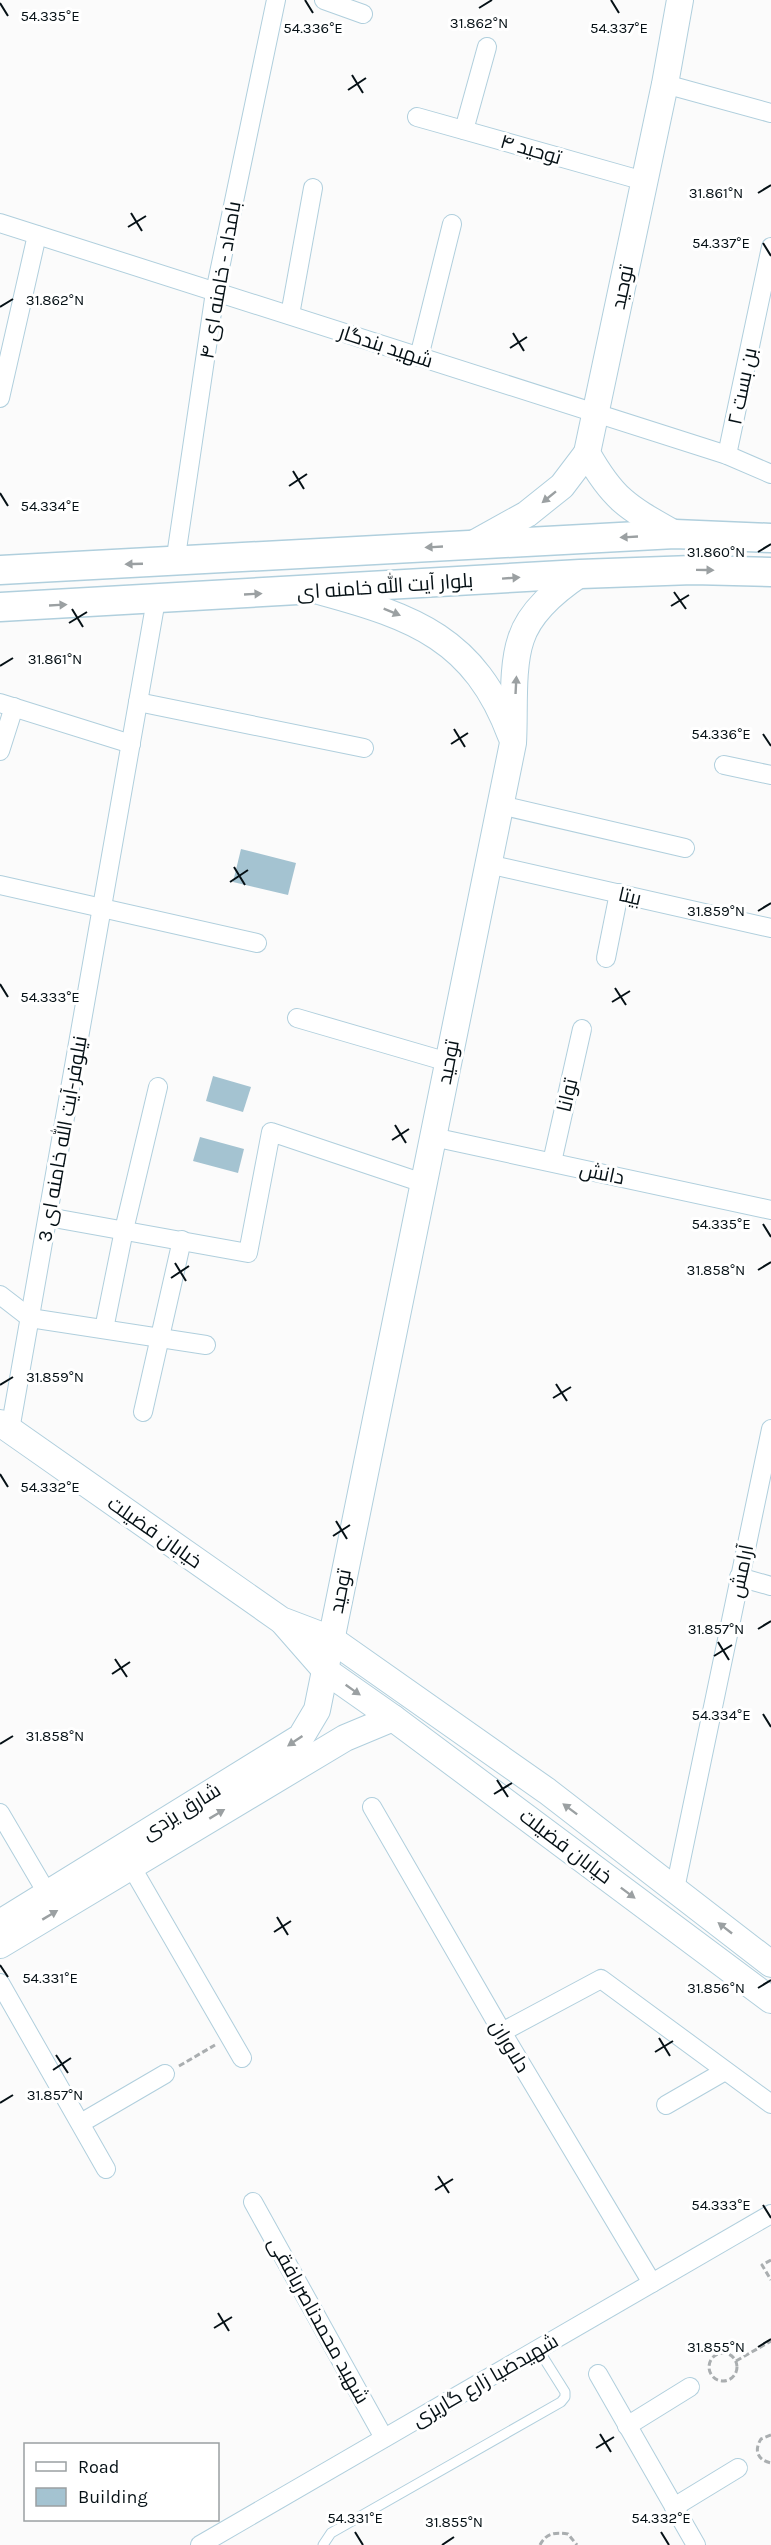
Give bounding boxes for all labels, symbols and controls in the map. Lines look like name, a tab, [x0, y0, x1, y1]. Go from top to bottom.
text: 54.335°E	[20, 7, 80, 25]
text: 31.862°N	[450, 14, 508, 32]
text: 54.336°E	[283, 19, 343, 37]
text: 54.337°E	[590, 19, 648, 37]
street label: توحید ۴	[498, 130, 565, 169]
text: 31.861°N	[689, 184, 743, 202]
street label: بامداد - خامنه ای ۴	[195, 199, 247, 361]
text: 54.337°E	[692, 234, 750, 252]
street label: توحید	[607, 262, 639, 311]
text: 31.862°N	[26, 291, 84, 309]
street label: شهید بندگار	[335, 320, 436, 373]
street label: بن بست ۲	[723, 345, 763, 427]
one-way arrow	[541, 490, 557, 503]
text: 54.334°E	[20, 497, 80, 515]
one-way arrow	[619, 532, 638, 541]
one-way arrow	[424, 543, 443, 552]
text: 31.860°N	[687, 543, 745, 561]
one-way arrow	[125, 560, 144, 569]
one-way arrow	[696, 565, 715, 575]
street label: بلوار آیت الله خامنه ای	[296, 567, 474, 605]
one-way arrow	[501, 573, 520, 583]
one-way arrow	[244, 589, 263, 599]
one-way arrow	[49, 600, 68, 609]
one-way arrow	[383, 608, 401, 617]
text: 31.861°N	[28, 650, 82, 668]
one-way arrow	[512, 675, 521, 694]
text: 54.336°E	[691, 725, 751, 743]
street label: بیتا	[616, 883, 644, 910]
text: 31.859°N	[687, 902, 745, 920]
text: 54.333°E	[20, 988, 80, 1006]
street label: نیلوفر-آیت الله خامنه ای 3	[31, 1034, 93, 1244]
street label: توحید	[433, 1037, 464, 1086]
street label: توانا	[553, 1076, 583, 1114]
street label: دانش	[577, 1158, 626, 1190]
text: 54.335°E	[691, 1215, 751, 1233]
text: 31.858°N	[687, 1261, 745, 1279]
text: 31.859°N	[26, 1368, 84, 1386]
text: 54.332°E	[20, 1478, 80, 1496]
street label: خیابان فضیلت	[103, 1492, 206, 1574]
street label: آرامش	[725, 1542, 759, 1600]
street label: توحید	[325, 1566, 356, 1615]
text: 31.857°N	[688, 1620, 744, 1638]
one-way arrow	[345, 1684, 361, 1695]
text: 54.334°E	[691, 1706, 751, 1724]
text: 31.858°N	[26, 1727, 84, 1745]
one-way arrow	[287, 1735, 303, 1747]
street label: شارق یزدی	[138, 1778, 225, 1846]
one-way arrow	[562, 1803, 578, 1815]
street label: خیابان فضیلت	[514, 1804, 616, 1889]
one-way arrow	[209, 1809, 225, 1820]
one-way arrow	[620, 1887, 636, 1899]
one-way arrow	[42, 1910, 58, 1921]
one-way arrow	[717, 1921, 733, 1934]
text: 54.331°E	[22, 1969, 78, 1987]
text: 31.856°N	[687, 1979, 745, 1997]
street label: دلاوران	[484, 2016, 534, 2077]
text: 31.857°N	[27, 2086, 83, 2104]
text: 54.333°E	[691, 2196, 751, 2214]
street label: شهید محمدناصربافقی	[262, 2233, 374, 2408]
street label: شهیدضیا زارع گاریزی	[408, 2329, 563, 2433]
text: 31.855°N	[687, 2338, 745, 2356]
legend	[24, 2443, 219, 2521]
text: Road	[78, 2456, 119, 2478]
text: Building	[78, 2486, 148, 2508]
text: 54.331°E	[327, 2509, 383, 2527]
text: 54.332°E	[631, 2509, 691, 2527]
text: 31.855°N	[425, 2513, 483, 2531]

